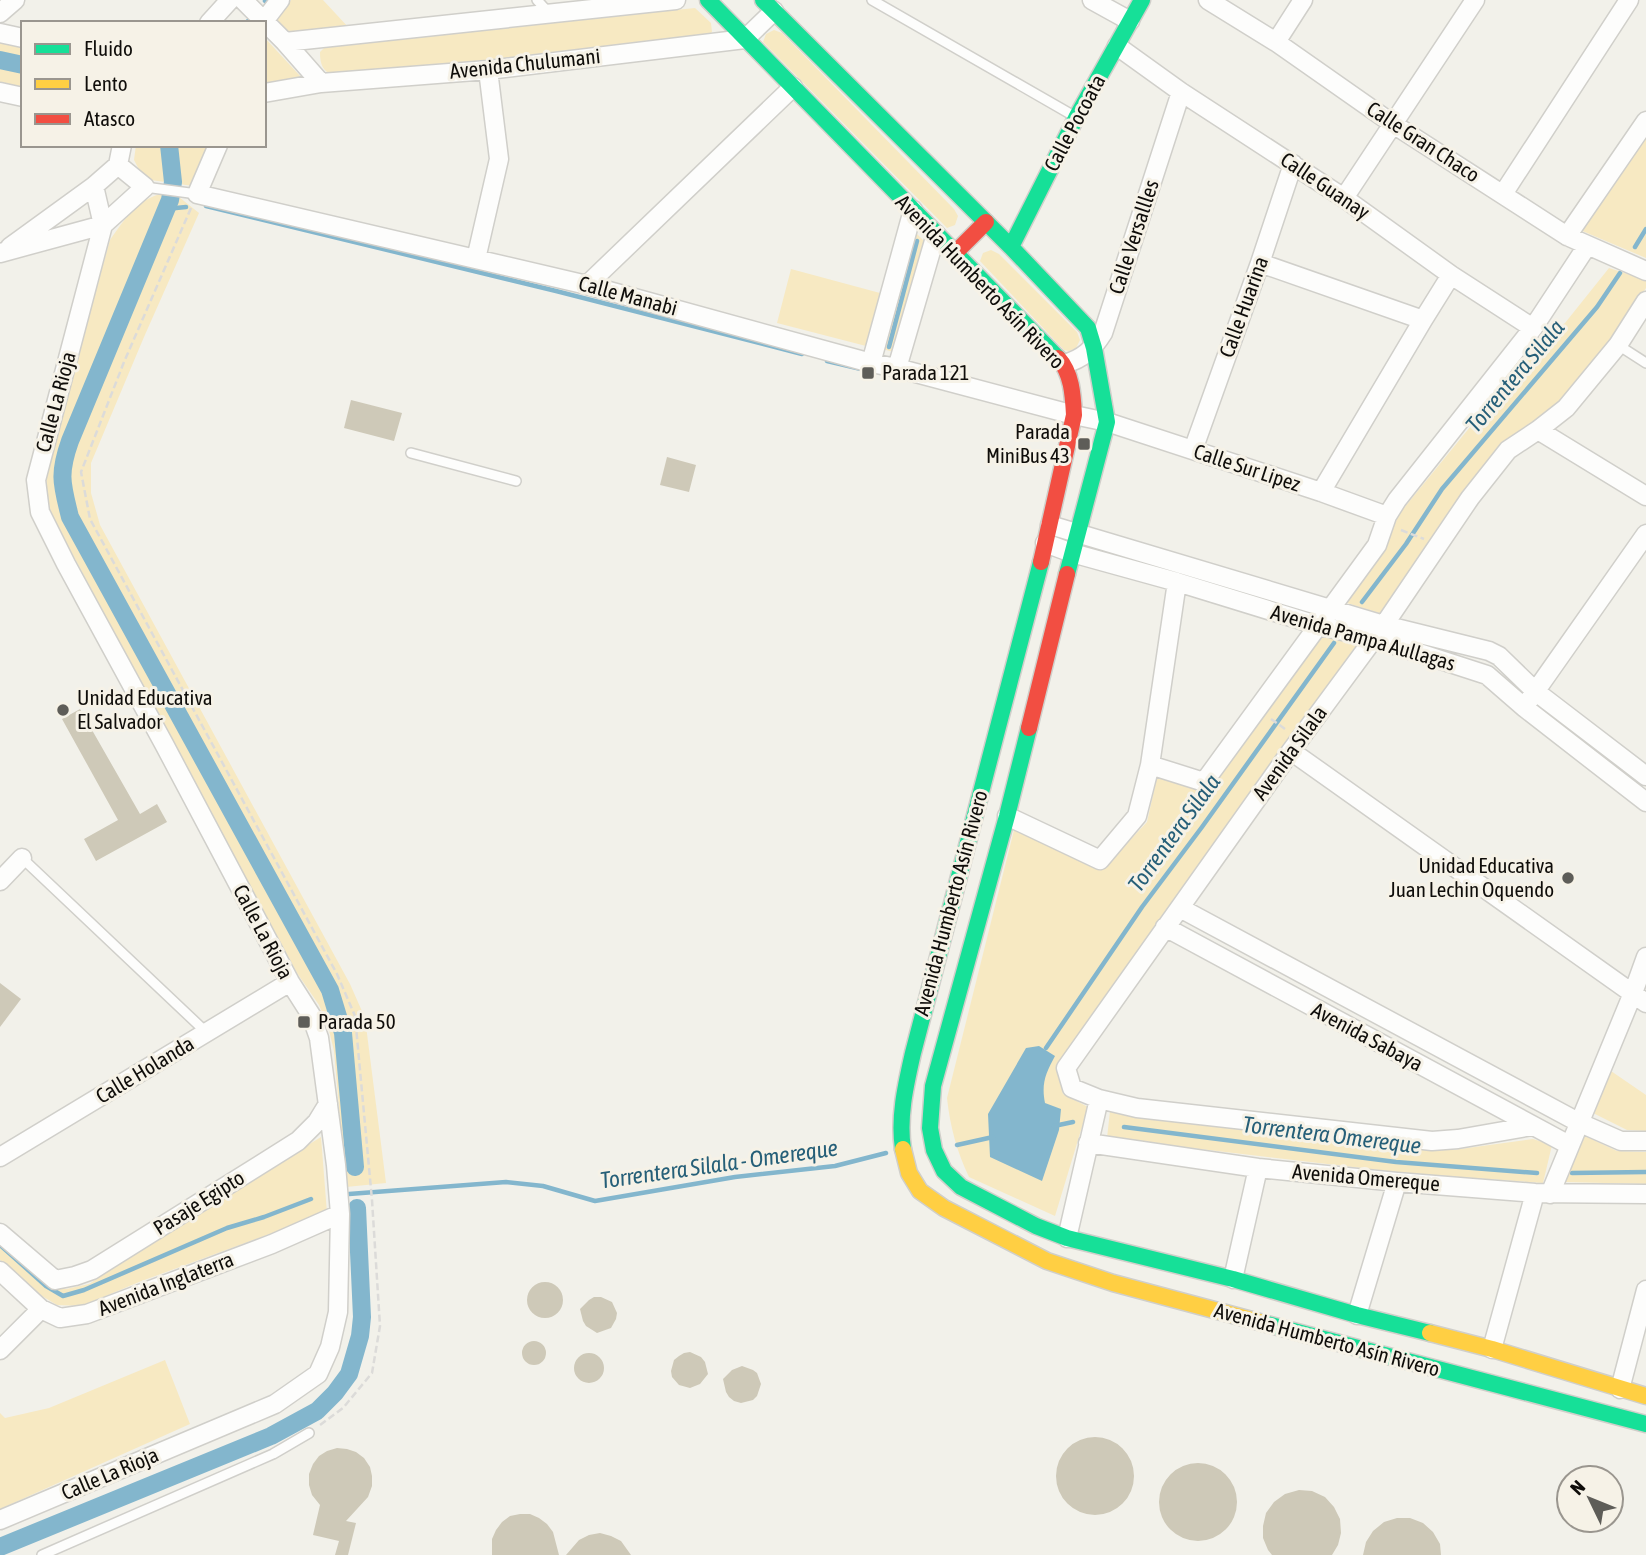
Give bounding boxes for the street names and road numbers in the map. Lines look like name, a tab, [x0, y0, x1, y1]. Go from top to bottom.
street label: Avenida Chulumani	[448, 43, 601, 83]
street label: Calle Pocoata	[1039, 70, 1110, 175]
street label: Calle Gran Chaco	[1363, 96, 1484, 186]
street label: Calle Guanay	[1276, 147, 1375, 224]
street label: Calle Versallles	[1103, 177, 1163, 297]
street label: Avenida Humberto Asín Rivero	[891, 189, 1070, 373]
street label: Calle Huarina	[1214, 253, 1272, 360]
street label: Calle Manabi	[576, 270, 680, 320]
street label: Calle La Rioja	[30, 349, 80, 455]
street label: Calle Sur Lipez	[1191, 439, 1304, 496]
street label: Avenida Pampa Aullagas	[1268, 599, 1458, 675]
street label: Avenida Silala	[1247, 701, 1331, 804]
street label: Avenida Humberto Asín Rivero	[908, 787, 992, 1018]
street label: Calle La Rioja	[229, 880, 299, 983]
street label: Avenida Sabaya	[1308, 997, 1427, 1075]
street label: Calle Holanda	[91, 1031, 198, 1108]
street label: Avenida Omereque	[1291, 1159, 1441, 1195]
street label: Pasaje Egipto	[149, 1165, 248, 1239]
street label: Avenida Inglaterra	[95, 1246, 237, 1320]
street label: Avenida Humberto Asín Rivero	[1212, 1297, 1443, 1381]
street label: Calle La Rioja	[57, 1442, 162, 1504]

